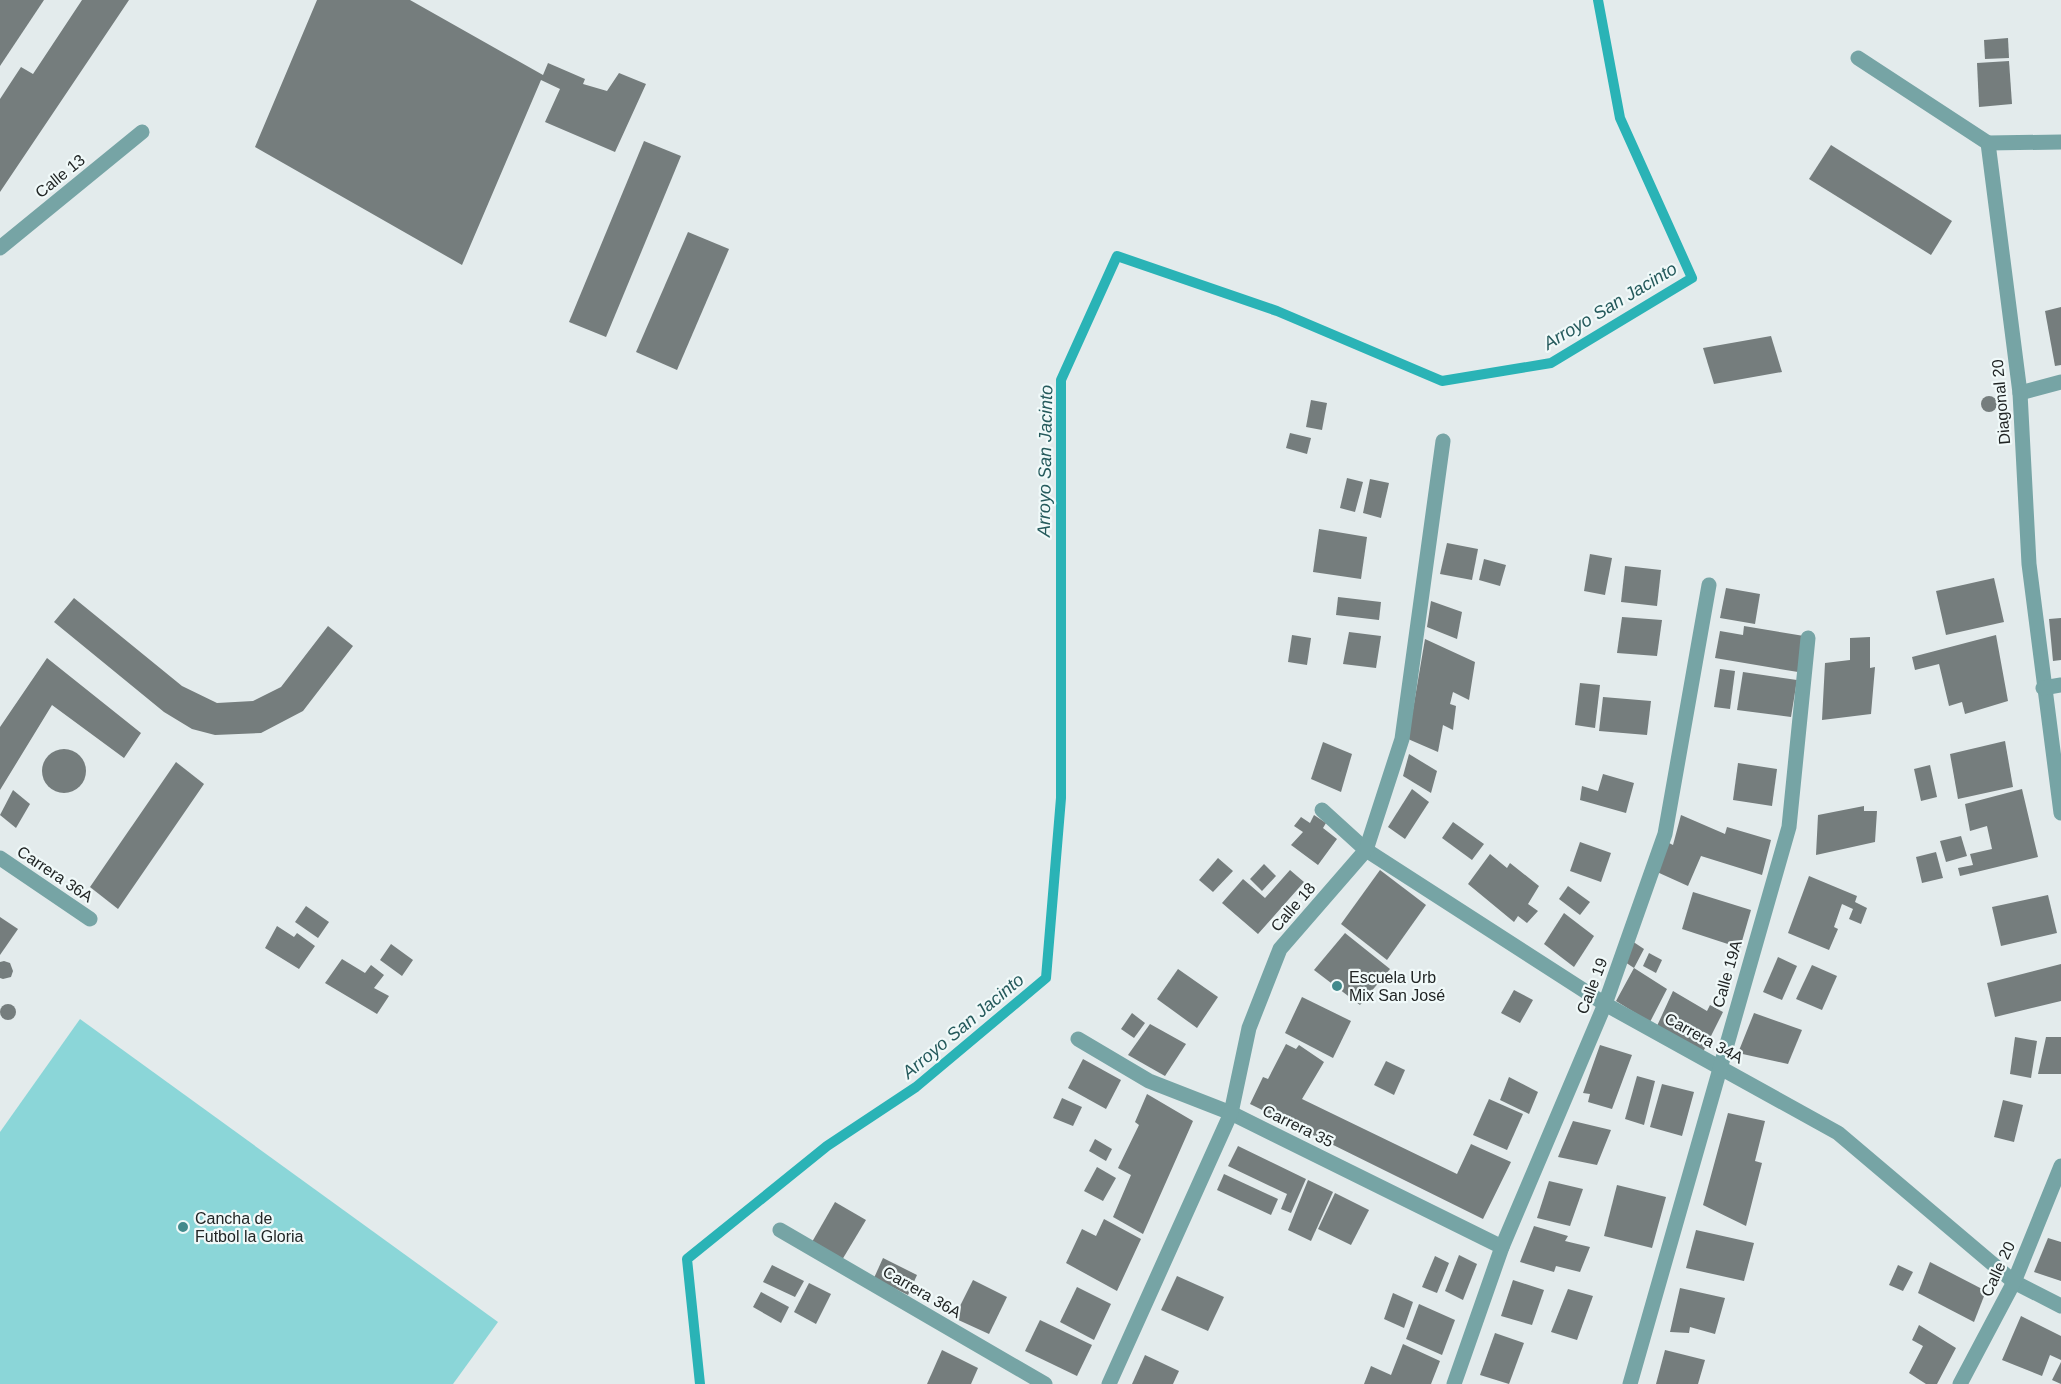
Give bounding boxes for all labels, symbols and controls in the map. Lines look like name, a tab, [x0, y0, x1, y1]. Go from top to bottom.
street label: Calle 13	[32, 151, 88, 201]
water label: Arroyo San Jacinto	[1539, 258, 1680, 354]
street label: Diagonal 20	[1989, 359, 2013, 445]
water label: Arroyo San Jacinto	[1034, 385, 1056, 538]
street label: Carrera 36A	[14, 843, 96, 906]
street label: Calle 18	[1267, 879, 1319, 935]
street label: Calle 19A	[1709, 938, 1745, 1010]
street label: Calle 19	[1574, 955, 1610, 1016]
water label: Arroyo San Jacinto	[898, 969, 1028, 1083]
place label: Escuela Urb Mix San José	[1349, 969, 1445, 1004]
marker: Escuela Urb Mix San José	[1330, 979, 1344, 993]
street label: Carrera 34A	[1662, 1009, 1747, 1067]
street label: Carrera 35	[1260, 1102, 1336, 1150]
place label: Cancha de Futbol la Gloria	[195, 1210, 304, 1245]
marker: Cancha de Futbol la Gloria	[176, 1220, 190, 1234]
street label: Calle 20	[1978, 1239, 2018, 1299]
street label: Carrera 36A	[880, 1263, 964, 1321]

